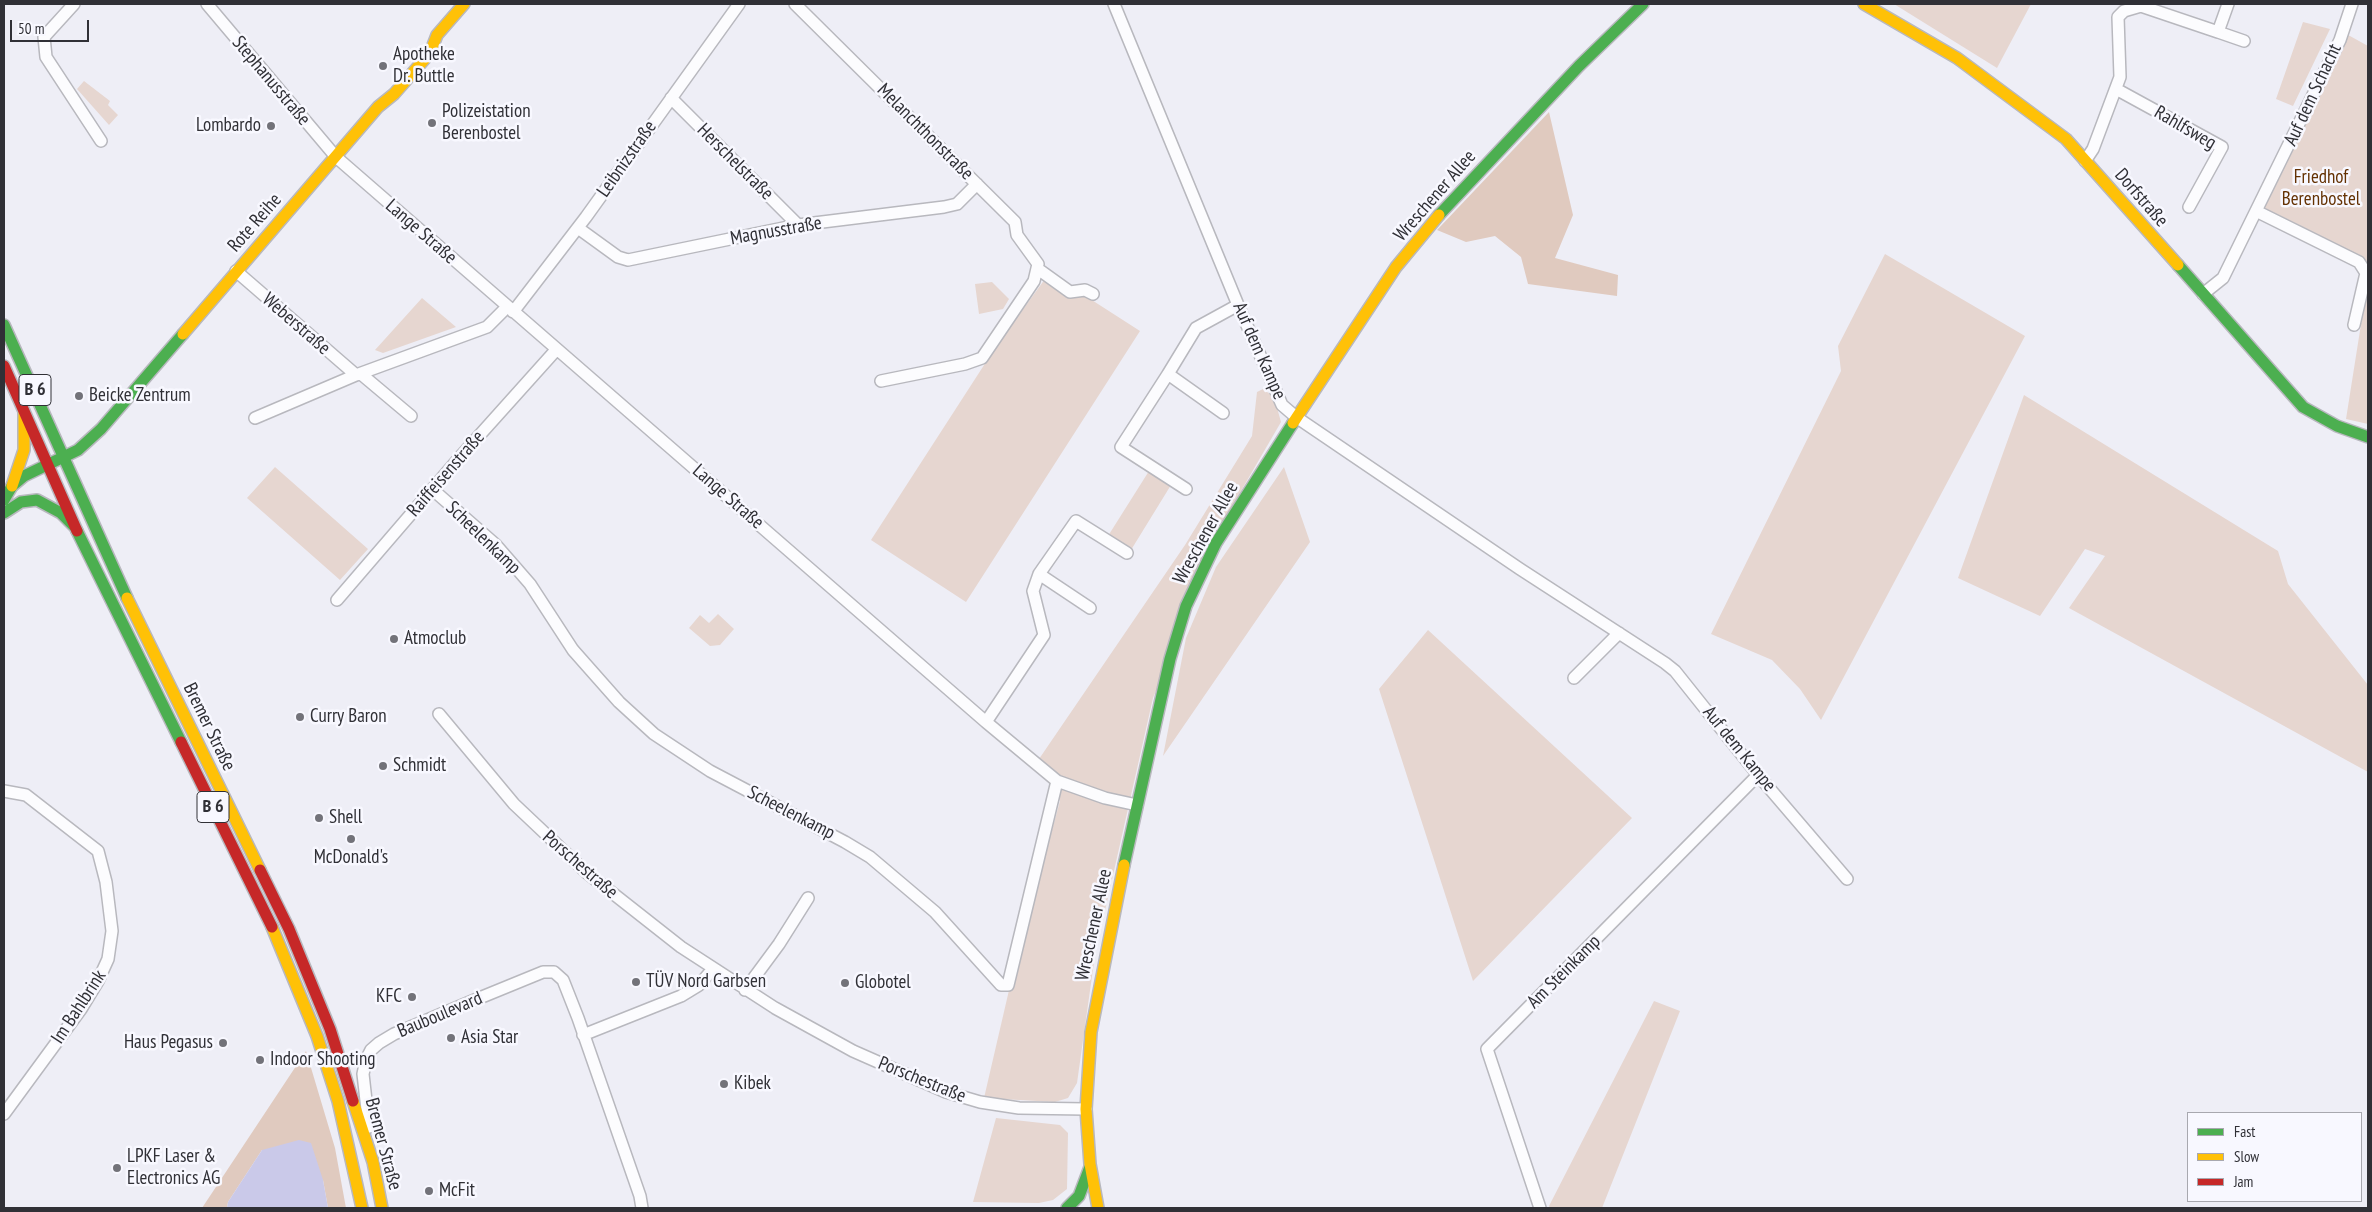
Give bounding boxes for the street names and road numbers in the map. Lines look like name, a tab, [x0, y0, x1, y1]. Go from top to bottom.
street label: Stephanusstraße	[227, 32, 315, 130]
street label: Auf dem Schacht	[2279, 40, 2347, 150]
street label: Melanchthonstraße	[872, 79, 978, 185]
street label: Rahlfsweg	[2150, 101, 2220, 155]
street label: Leibnizstraße	[592, 116, 662, 202]
street label: Herschelstraße	[692, 119, 778, 205]
street label: Wreschener Allee	[1389, 146, 1481, 246]
street label: Dorfstraße	[2109, 164, 2173, 232]
street label: Rote Reihe	[223, 189, 287, 257]
street label: Lange Straße	[381, 195, 461, 269]
street label: Magnusstraße	[728, 212, 824, 250]
street label: Weberstraße	[257, 288, 335, 360]
street label: Auf dem Kampe	[1228, 299, 1290, 403]
road number: B 6	[19, 374, 51, 406]
street label: Raiffeisenstraße	[402, 426, 490, 522]
street label: Lange Straße	[688, 460, 768, 534]
street label: Wreschener Allee	[1169, 478, 1243, 588]
street label: Scheelenkamp	[441, 497, 525, 579]
street label: Bremer Straße	[178, 679, 240, 775]
street label: Auf dem Kampe	[1698, 702, 1780, 796]
street label: Scheelenkamp	[743, 781, 839, 845]
road number: B 6	[197, 792, 229, 822]
street label: Porschestraße	[538, 826, 622, 904]
street label: Wreschener Allee	[1071, 867, 1117, 983]
street label: Am Steinkamp	[1523, 931, 1605, 1013]
street label: Im Bahlbrink	[47, 966, 111, 1048]
street label: Bauboulevard	[394, 987, 486, 1043]
street label: Porschestraße	[875, 1052, 969, 1108]
street label: Bremer Straße	[360, 1095, 406, 1193]

